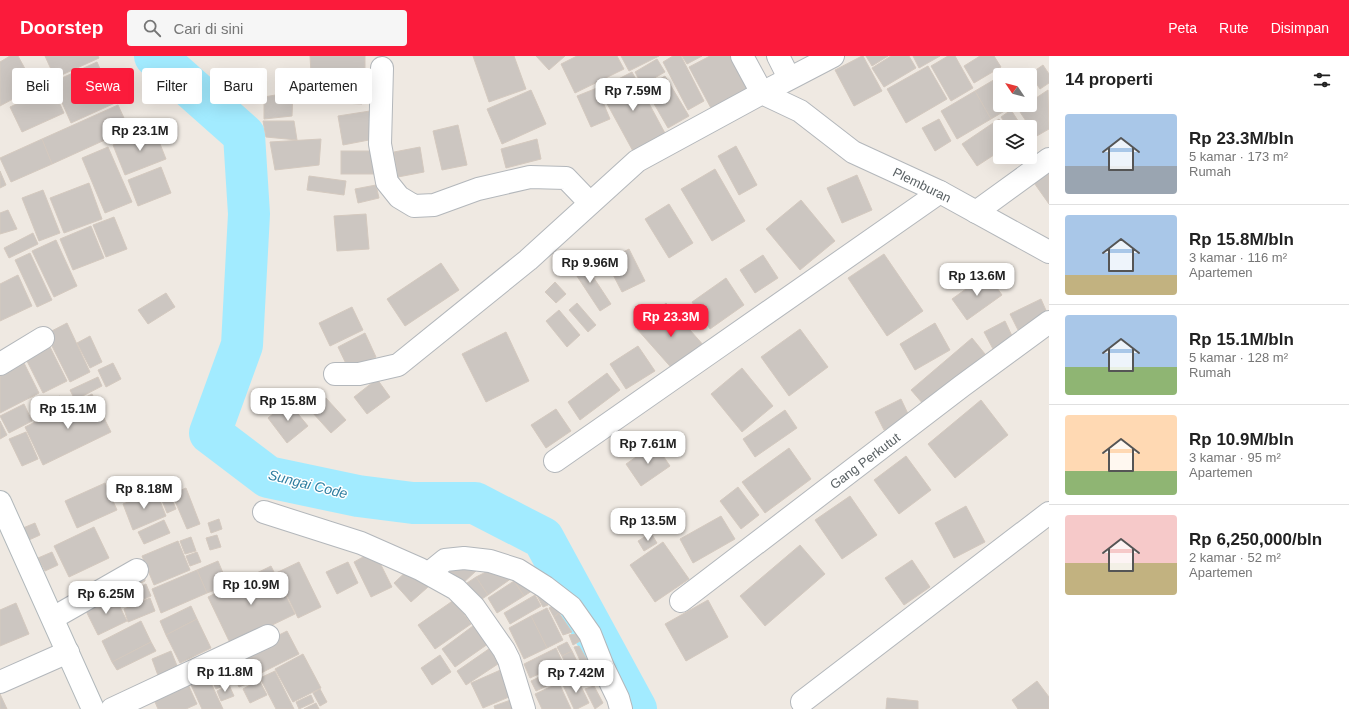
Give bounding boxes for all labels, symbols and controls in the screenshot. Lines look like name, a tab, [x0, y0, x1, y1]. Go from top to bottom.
search box	[127, 10, 407, 46]
text: Doorstep	[20, 17, 103, 38]
icon: search	[141, 17, 163, 39]
text: Cari di sini	[173, 20, 243, 37]
text: Peta	[1168, 20, 1197, 36]
text: Rute	[1219, 20, 1249, 36]
text: Disimpan	[1271, 20, 1329, 36]
chip: Beli	[12, 68, 63, 104]
chip: Sewa	[71, 68, 134, 104]
chip: Filter	[142, 68, 202, 104]
chip: Baru	[210, 68, 267, 104]
chip: Apartemen	[275, 68, 372, 104]
north arrow	[993, 68, 1037, 112]
map controls	[993, 68, 1037, 164]
icon: filters	[1311, 69, 1333, 91]
text: 14 properti	[1065, 70, 1153, 89]
pin: Rp 7.59M	[592, 78, 674, 112]
text: Rp 7.59M	[604, 83, 662, 98]
pin: Rp 23.1M	[99, 118, 181, 152]
button: layers	[993, 120, 1037, 164]
text: Rp 23.1M	[111, 123, 169, 138]
text: Rp 23.3M/bln	[1189, 129, 1294, 148]
icon: home	[1097, 130, 1145, 178]
text: 5 kamar · 173 m²	[1189, 149, 1288, 164]
street label: Plemburan	[890, 164, 954, 206]
text: Rumah	[1189, 164, 1231, 179]
text: Rp 15.8M/bln	[1189, 230, 1294, 249]
icon: home	[1097, 231, 1145, 279]
pin: Rp 9.96M	[549, 250, 631, 284]
text: 3 kamar · 116 m²	[1189, 250, 1287, 265]
text: Rp 9.96M	[561, 255, 619, 270]
pin: Rp 13.6M	[936, 263, 1018, 297]
text: Apartemen	[1189, 265, 1253, 280]
text: Rp 13.6M	[948, 268, 1006, 283]
pin: Rp 23.3M	[630, 304, 712, 338]
text: Rp 23.3M	[642, 309, 700, 324]
text: Rp 15.1M/bln	[1189, 330, 1294, 349]
icon: home	[1097, 331, 1145, 379]
text: 5 kamar · 128 m²	[1189, 350, 1288, 365]
text: Rumah	[1189, 365, 1231, 380]
pin: Rp 15.8M	[247, 388, 329, 422]
text: Rp 15.8M	[259, 393, 317, 408]
pin: Rp 15.1M	[27, 396, 109, 430]
text: Rp 15.1M	[39, 401, 97, 416]
street label: Gang Perkutut	[827, 430, 903, 492]
text: Rp 10.9M/bln	[1189, 430, 1294, 449]
pin: Rp 7.61M	[607, 431, 689, 465]
icon: home	[1097, 431, 1145, 479]
text: Rp 7.61M	[619, 436, 677, 451]
text: 3 kamar · 95 m²	[1189, 450, 1281, 465]
text: Apartemen	[1189, 465, 1253, 480]
water label: Sungai Code	[267, 466, 349, 502]
pin: Rp 8.18M	[103, 476, 185, 510]
text: Rp 8.18M	[115, 481, 173, 496]
pin: Rp 13.5M	[607, 508, 689, 542]
text: Rp 13.5M	[619, 513, 677, 528]
text: Rp 6,250,000/bln	[1189, 530, 1322, 549]
icon: home	[1097, 531, 1145, 579]
text: 2 kamar · 52 m²	[1189, 550, 1281, 565]
text: Apartemen	[1189, 565, 1253, 580]
pin: Rp 10.9M	[210, 572, 292, 606]
text: Rp 10.9M	[222, 577, 280, 592]
pin: Rp 6.25M	[65, 581, 147, 615]
text: Rp 6.25M	[77, 586, 135, 601]
pin: Rp 11.8M	[184, 659, 266, 693]
pin: Rp 7.42M	[535, 660, 617, 694]
text: Rp 11.8M	[197, 664, 253, 679]
text: Rp 7.42M	[547, 665, 605, 680]

